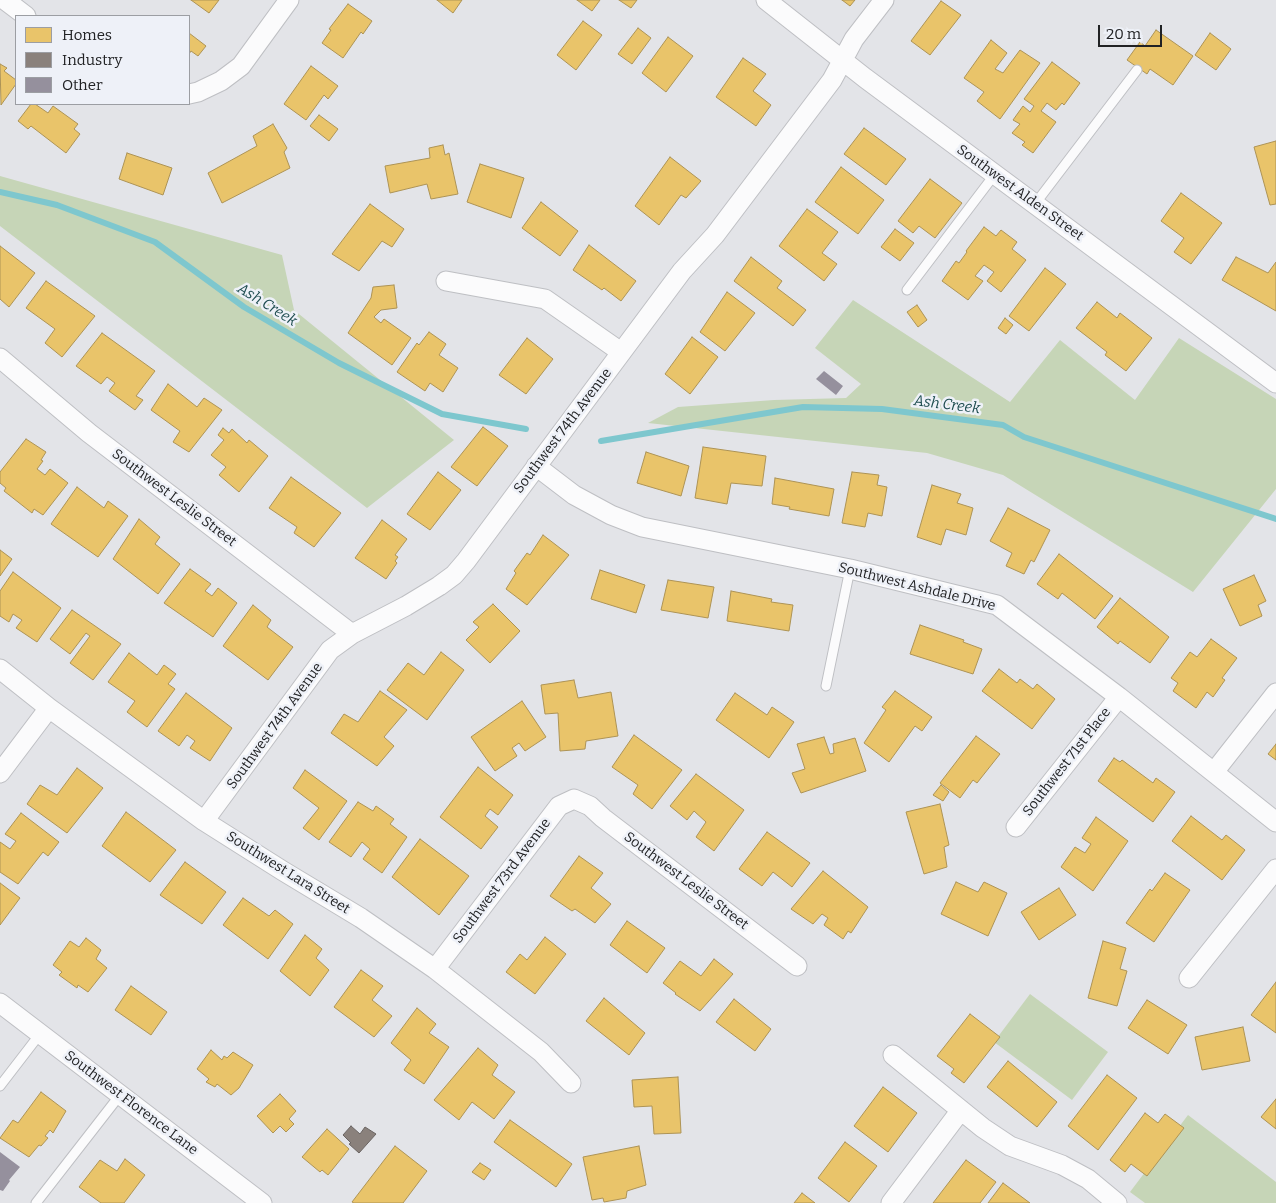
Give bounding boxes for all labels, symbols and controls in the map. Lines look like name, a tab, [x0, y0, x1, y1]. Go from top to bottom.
legend	[15, 15, 190, 105]
scale bar	[1101, 15, 1165, 47]
text: 20 m	[1106, 25, 1141, 43]
text: Homes	[62, 26, 112, 44]
text: Industry	[62, 51, 122, 69]
text: Other	[62, 76, 103, 94]
street label: Southwest Alden Street	[953, 141, 1087, 245]
water label: Ash Creek	[234, 280, 300, 330]
street label: Southwest 74th Avenue	[511, 365, 615, 497]
water label: Ash Creek	[913, 392, 981, 418]
street label: Southwest Leslie Street	[108, 446, 240, 550]
street label: Southwest Ashdale Drive	[837, 559, 997, 615]
street label: Southwest 74th Avenue	[224, 660, 326, 792]
street label: Southwest 71st Place	[1019, 704, 1115, 820]
street label: Southwest 73rd Avenue	[450, 815, 554, 947]
street label: Southwest Lara Street	[223, 828, 353, 918]
street label: Southwest Leslie Street	[620, 829, 752, 933]
street label: Southwest Florence Lane	[61, 1047, 201, 1159]

